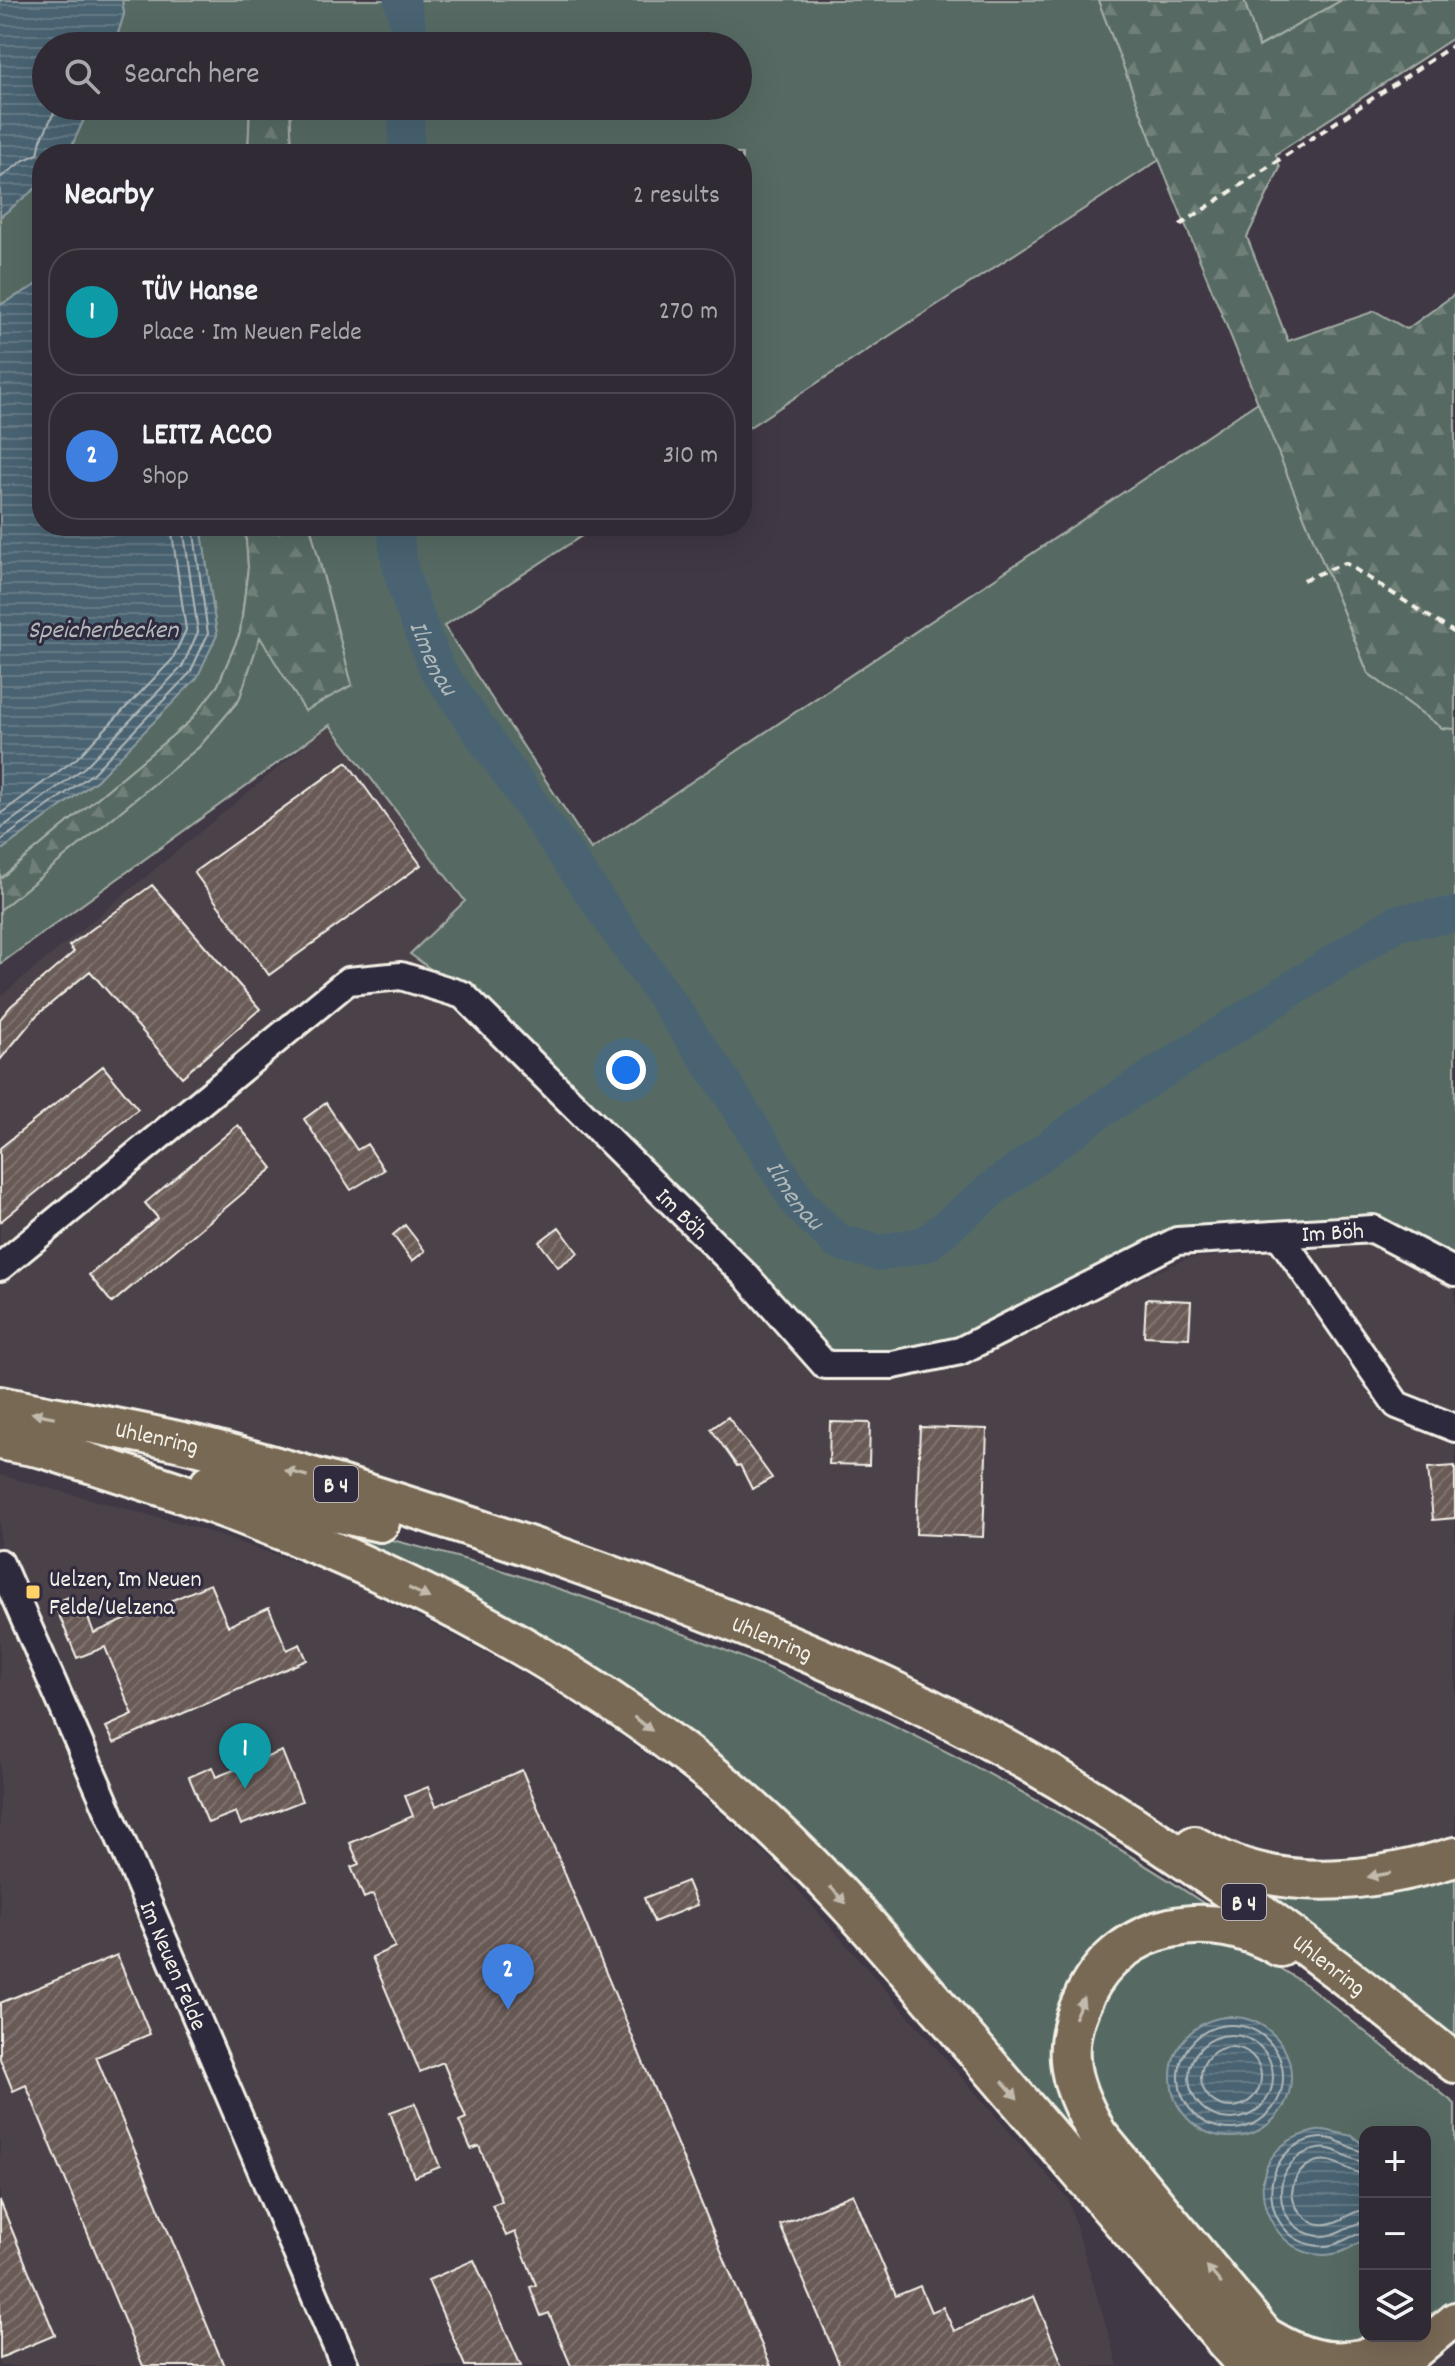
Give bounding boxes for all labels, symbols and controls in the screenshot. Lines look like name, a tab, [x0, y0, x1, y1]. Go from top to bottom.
search box	[32, 32, 752, 120]
icon: search	[60, 54, 104, 98]
text: Search here	[124, 55, 260, 98]
text: Nearby	[64, 172, 153, 221]
text: 2 results	[633, 178, 720, 215]
text: TÜV Hanse	[142, 272, 258, 315]
text: 1	[89, 294, 95, 331]
text: 270 m	[659, 294, 718, 331]
text: Place · Im Neuen Felde	[142, 315, 362, 352]
text: LEITZ ACCO	[142, 416, 273, 459]
text: 2	[86, 438, 98, 475]
text: 310 m	[663, 438, 718, 475]
text: Shop	[142, 459, 189, 496]
water label: Speicherbecken	[28, 613, 179, 650]
water label: Ilmenau	[398, 616, 466, 706]
your location	[606, 1050, 646, 1090]
water label: Ilmenau	[754, 1154, 832, 1242]
street label: Im Böh	[646, 1181, 715, 1249]
street label: Im Böh	[1301, 1216, 1365, 1253]
one-way arrow	[30, 1408, 55, 1420]
street label: Uhlenring	[112, 1414, 202, 1465]
one-way arrow	[284, 1466, 309, 1478]
road number: B 4	[314, 1466, 358, 1502]
place label: Uelzen, Im Neuen Felde/Uelzena	[49, 1564, 202, 1626]
marker: Uelzen, Im Neuen Felde/Uelzena	[24, 1583, 42, 1601]
one-way arrow	[407, 1586, 430, 1600]
street label: Uhlenring	[726, 1609, 817, 1672]
one-way arrow	[633, 1715, 654, 1731]
pin: 1	[219, 1723, 271, 1789]
one-way arrow	[1367, 1870, 1392, 1882]
road number: B 4	[1222, 1884, 1266, 1920]
one-way arrow	[828, 1885, 847, 1904]
street label: Im Neuen Felde	[129, 1896, 214, 2036]
street label: Uhlenring	[1284, 1928, 1372, 2006]
pin: 2	[482, 1944, 534, 2010]
one-way arrow	[1072, 1997, 1086, 2020]
one-way arrow	[1001, 2080, 1018, 2100]
map controls	[1359, 2126, 1431, 2342]
button: +	[1359, 2126, 1431, 2198]
button: −	[1359, 2198, 1431, 2270]
one-way arrow	[1206, 2265, 1223, 2285]
button: layers	[1359, 2270, 1431, 2342]

